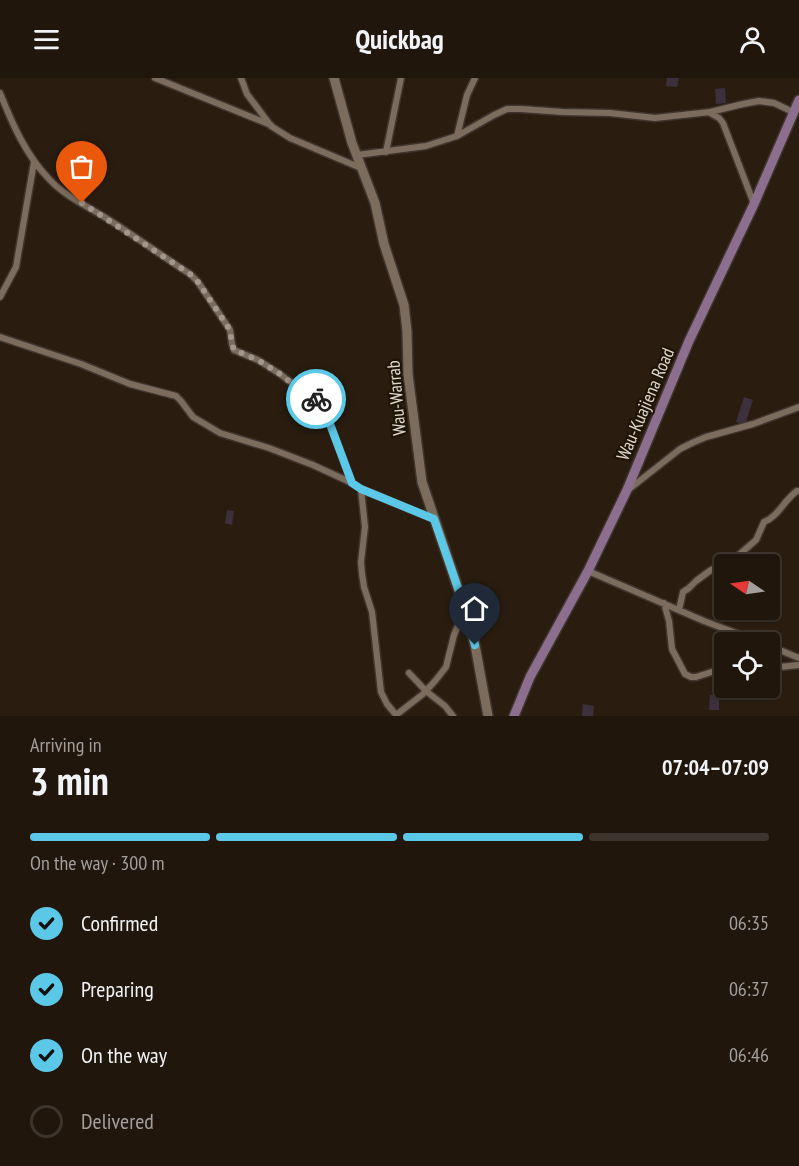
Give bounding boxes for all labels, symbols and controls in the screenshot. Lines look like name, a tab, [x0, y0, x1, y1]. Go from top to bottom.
text: Quickbag	[355, 22, 444, 56]
icon: menu	[30, 23, 63, 56]
icon: person	[736, 23, 769, 56]
pin	[56, 141, 107, 203]
icon: bag	[65, 150, 98, 183]
street label: Wau-Kuajiena Road	[611, 344, 679, 464]
street label: Wau-Warrab	[381, 359, 411, 436]
courier	[286, 369, 346, 429]
icon: bike	[300, 383, 333, 416]
north arrow	[714, 554, 780, 620]
map controls	[714, 554, 780, 698]
pin	[449, 583, 500, 645]
icon: home	[458, 592, 491, 625]
button: locate	[714, 632, 780, 698]
text: Arriving in	[30, 732, 102, 758]
text: 07:04–07:09	[662, 753, 769, 781]
text: 3 min	[30, 755, 109, 806]
text: On the way · 300 m	[30, 850, 165, 876]
icon: check	[30, 907, 63, 940]
text: Confirmed	[81, 909, 158, 937]
text: 06:35	[729, 910, 769, 936]
icon: check	[30, 973, 63, 1006]
text: Preparing	[81, 975, 154, 1003]
text: 06:37	[729, 976, 769, 1002]
icon: check	[30, 1039, 63, 1072]
text: On the way	[81, 1041, 167, 1069]
text: 06:46	[729, 1042, 769, 1068]
text: Delivered	[81, 1107, 154, 1135]

